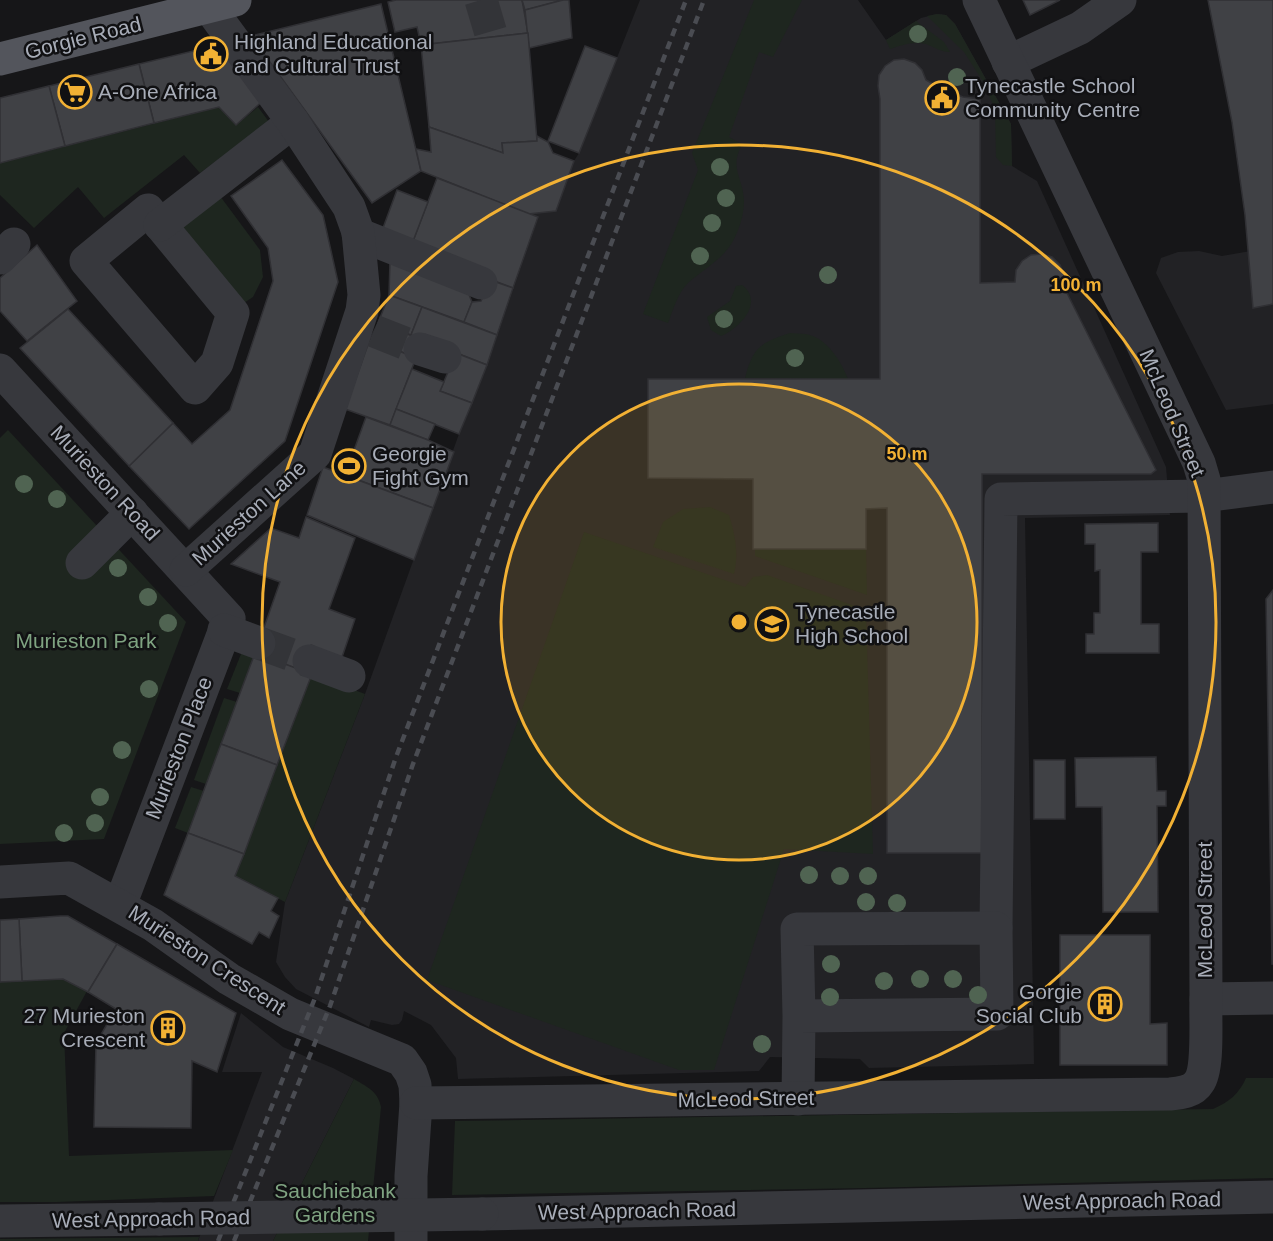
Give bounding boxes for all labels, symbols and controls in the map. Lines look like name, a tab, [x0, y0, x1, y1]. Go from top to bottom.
street label: Gorgie Road	[22, 12, 143, 63]
place label: Highland Educational and Cultural Trust	[234, 30, 432, 77]
public building icon: Highland Educational and Cultural Trust	[193, 36, 229, 72]
supermarket icon: A-One Africa	[57, 74, 93, 110]
place label: Tynecastle School Community Centre	[965, 74, 1140, 121]
place label: A-One Africa	[98, 80, 217, 103]
public building icon: Tynecastle School Community Centre	[924, 80, 960, 116]
text: 100 m	[1050, 275, 1102, 295]
street label: McLeod Street	[1135, 345, 1210, 480]
street label: Murieston Road	[46, 421, 164, 545]
place label: Georgie Fight Gym	[372, 442, 469, 489]
text: 50 m	[886, 444, 928, 464]
sports icon: Georgie Fight Gym	[331, 448, 367, 484]
street label: Murieston Lane	[187, 456, 310, 570]
place label: Tynecastle High School	[795, 600, 908, 647]
school or university icon: Tynecastle High School	[754, 606, 790, 642]
centre of rings	[729, 612, 749, 632]
park label: Murieston Park	[15, 629, 157, 652]
street label: Murieston Place	[141, 673, 216, 822]
street label: McLeod Street	[1193, 842, 1216, 978]
street label: Murieston Crescent	[125, 900, 290, 1019]
place label: Gorgie Social Club	[976, 980, 1082, 1027]
building icon: Gorgie Social Club	[1087, 986, 1123, 1022]
place label: 27 Murieston Crescent	[24, 1004, 145, 1051]
building icon: 27 Murieston Crescent	[150, 1010, 186, 1046]
street label: McLeod Street	[678, 1086, 815, 1111]
park label: Sauchiebank Gardens	[274, 1179, 396, 1226]
street label: West Approach Road	[1023, 1187, 1221, 1214]
street label: West Approach Road	[538, 1197, 736, 1224]
street label: West Approach Road	[52, 1205, 250, 1232]

